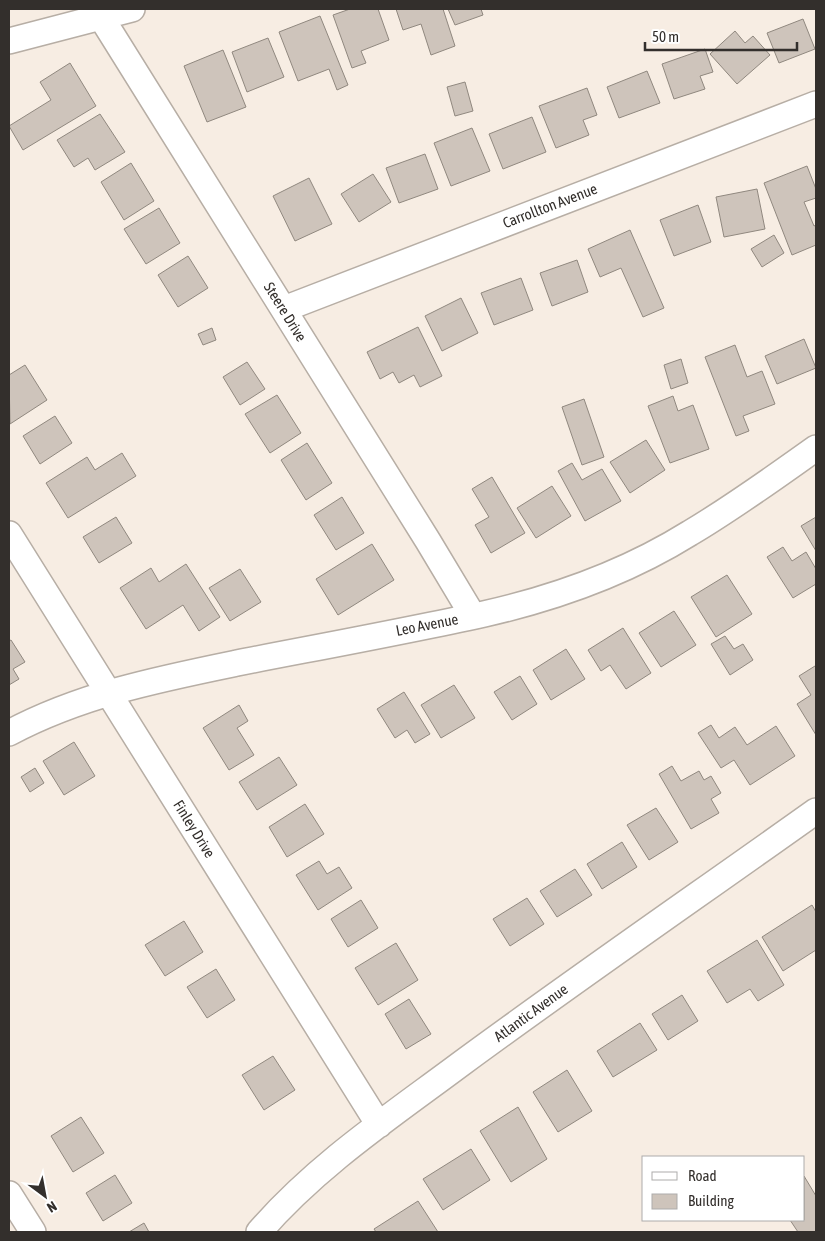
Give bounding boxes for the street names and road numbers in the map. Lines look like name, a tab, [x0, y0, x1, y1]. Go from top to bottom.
street label: Carrollton Avenue	[500, 180, 600, 231]
street label: Steere Drive	[261, 279, 310, 345]
street label: Leo Avenue	[394, 610, 460, 639]
street label: Finley Drive	[170, 797, 219, 861]
street label: Atlantic Avenue	[491, 980, 571, 1045]

